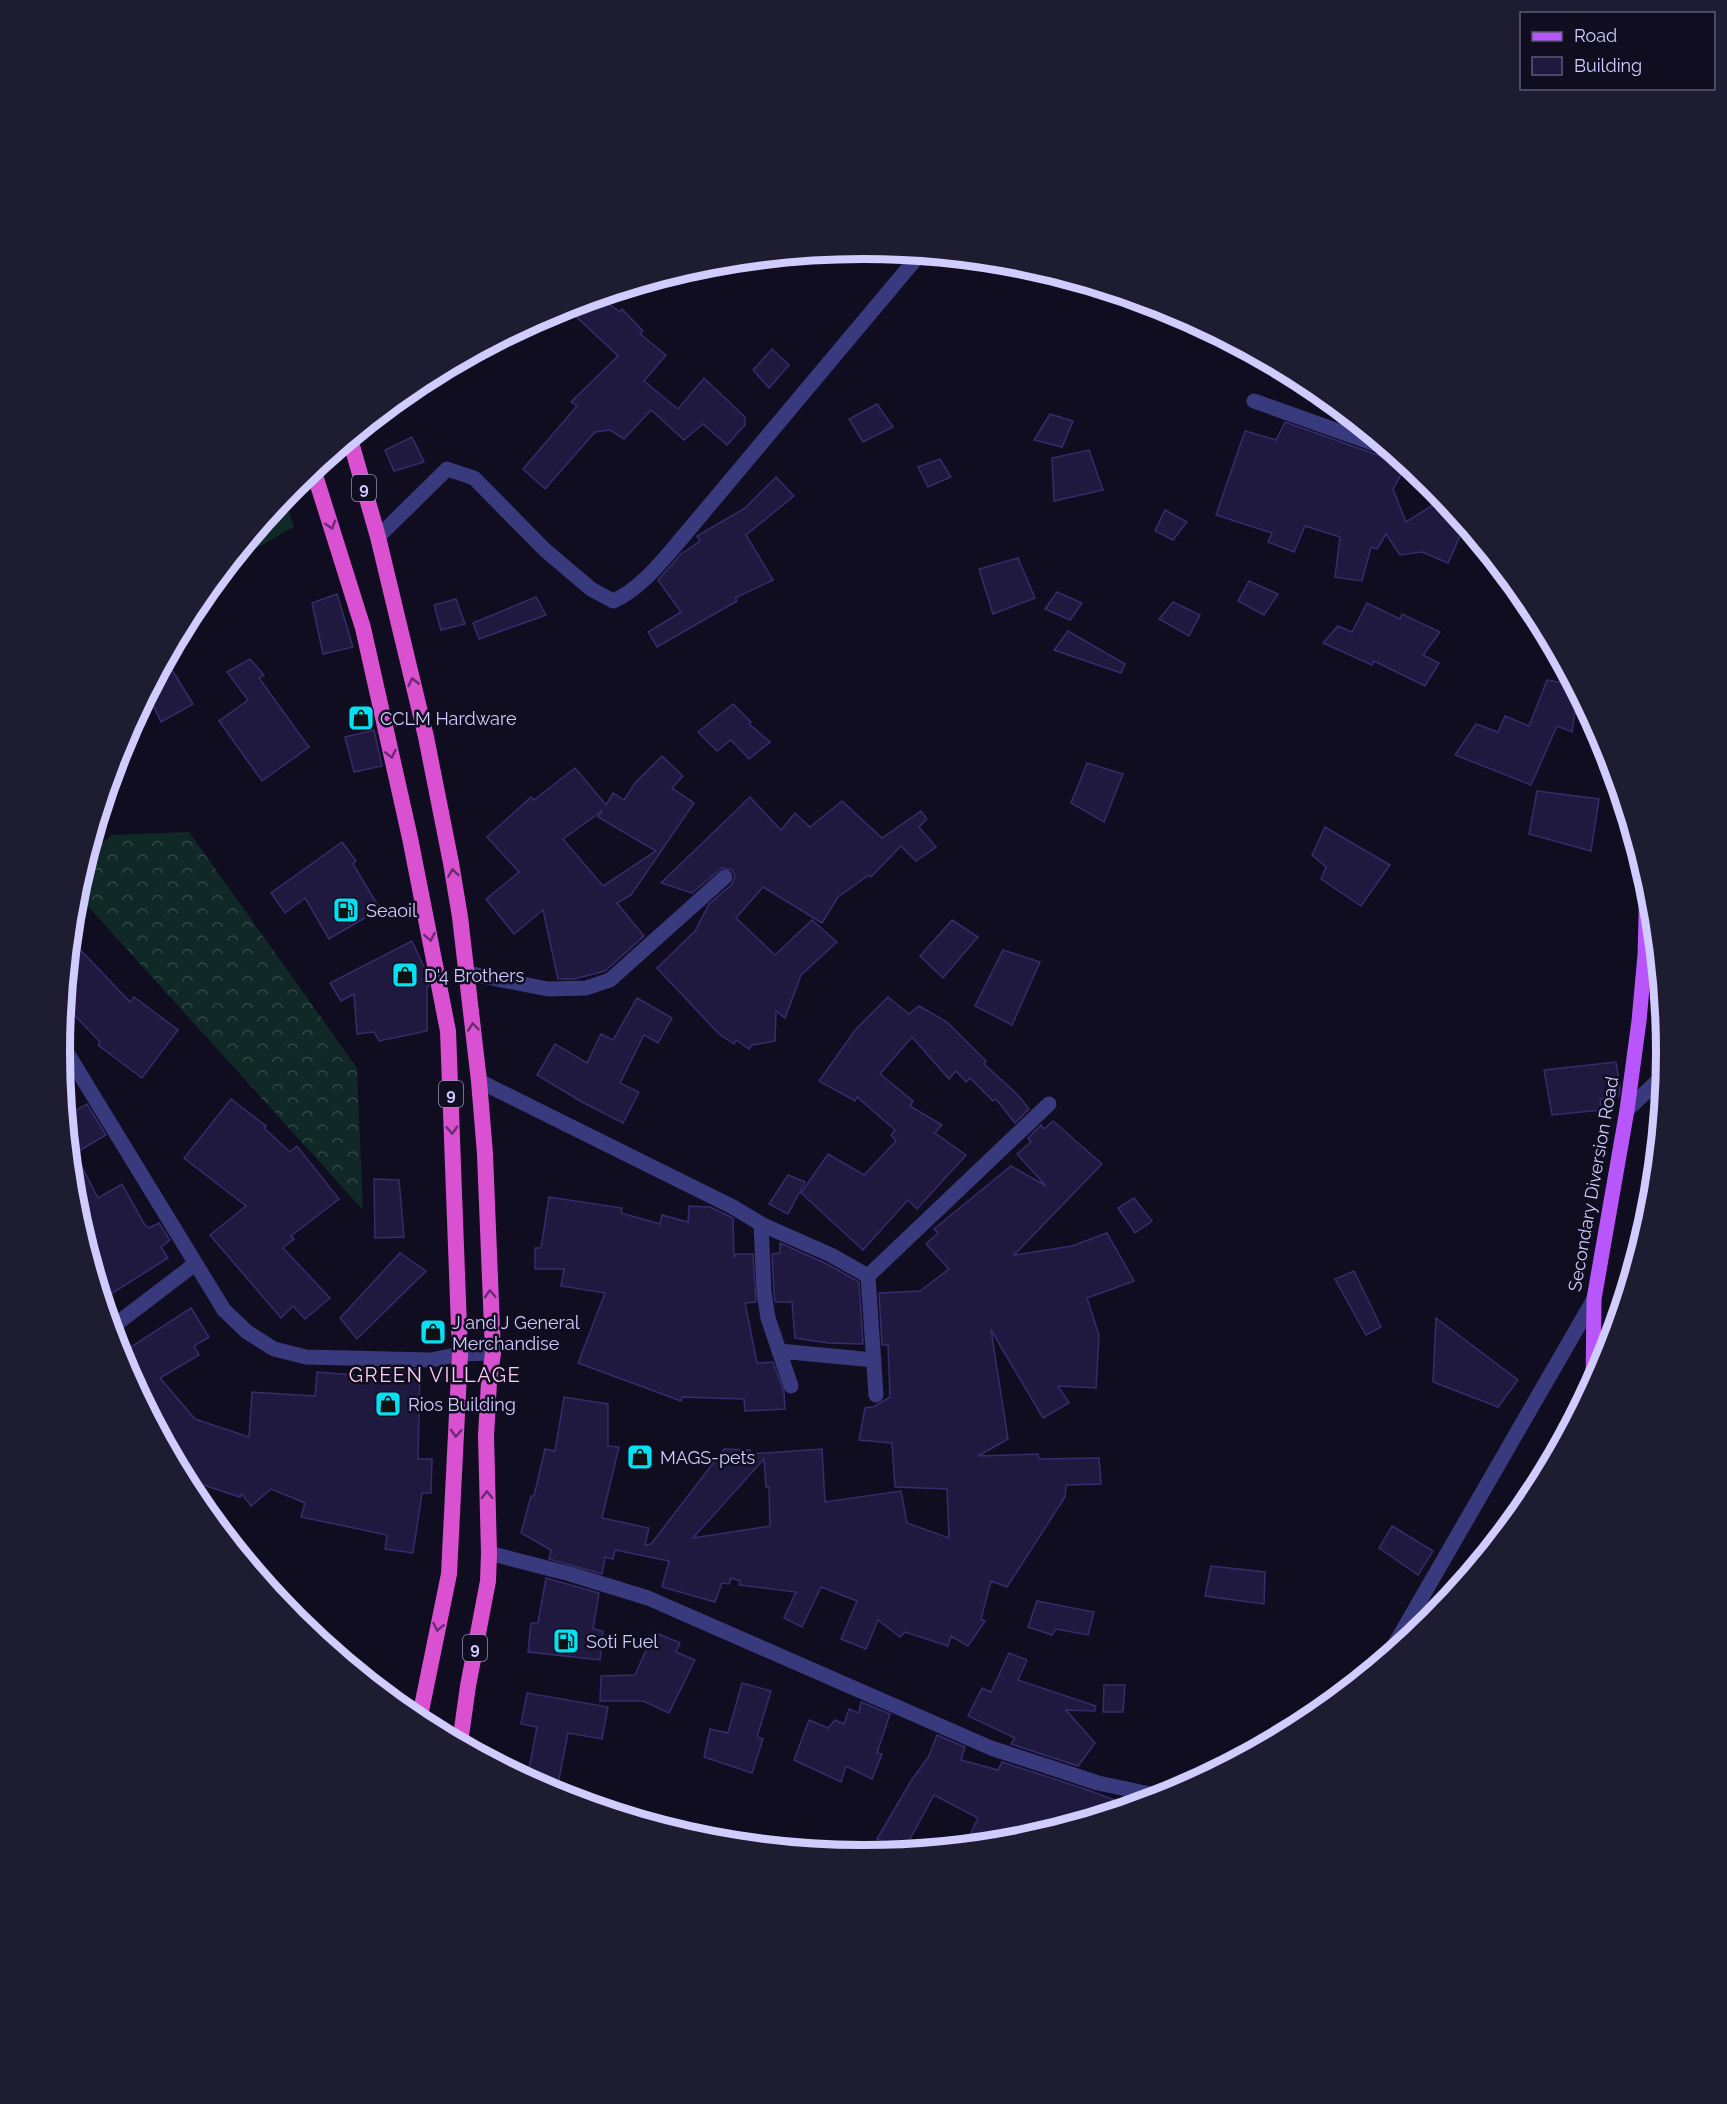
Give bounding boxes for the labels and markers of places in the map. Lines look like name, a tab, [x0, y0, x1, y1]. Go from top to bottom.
shop icon: CCLM Hardware	[346, 703, 376, 733]
place label: CCLM Hardware	[380, 708, 517, 729]
fuel station icon: Seaoil	[331, 895, 361, 925]
place label: Seaoil	[366, 900, 417, 921]
shop icon: D'4 Brothers	[390, 960, 420, 990]
place label: D'4 Brothers	[424, 965, 524, 986]
place label: J and J General Merchandise	[452, 1312, 580, 1354]
shop icon: J and J General Merchandise	[418, 1317, 448, 1347]
shop icon: Rios Building	[373, 1389, 403, 1419]
place label: Rios Building	[408, 1394, 516, 1415]
shop icon: MAGS-pets	[625, 1442, 655, 1472]
place label: MAGS-pets	[660, 1447, 756, 1468]
fuel station icon: Soti Fuel	[551, 1626, 581, 1656]
place label: Soti Fuel	[586, 1631, 658, 1652]

